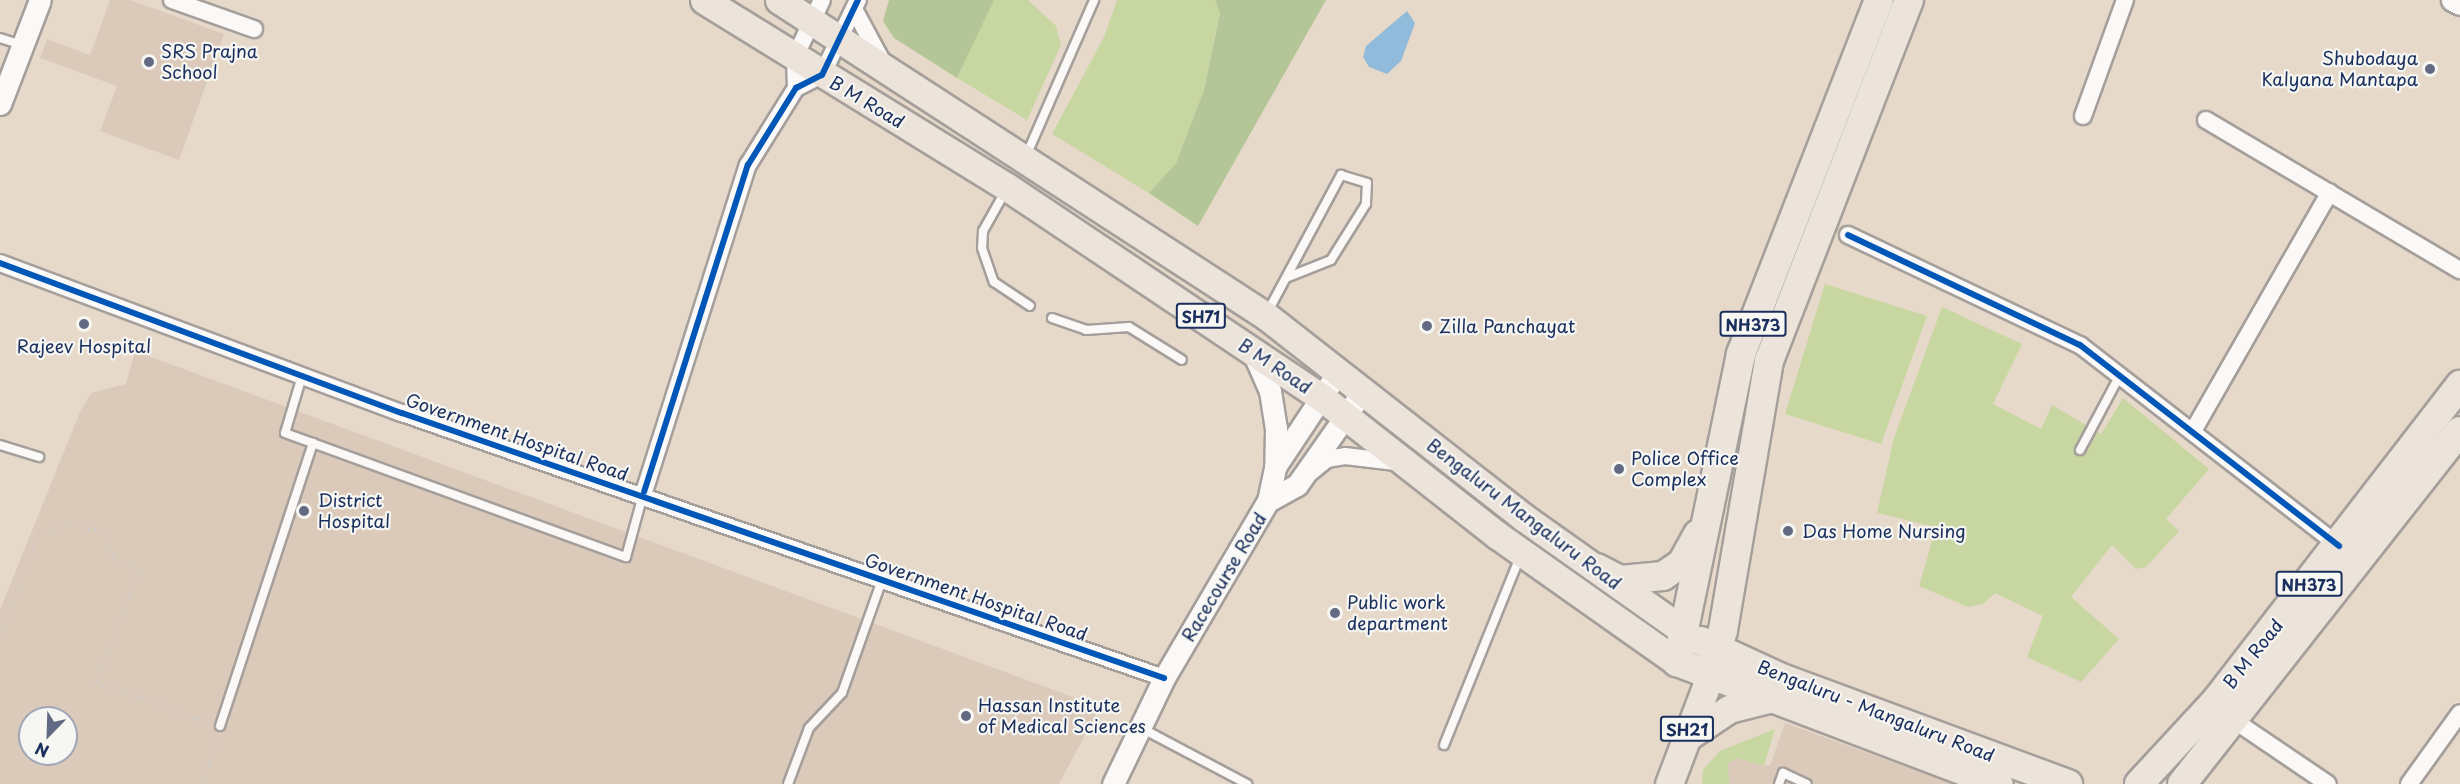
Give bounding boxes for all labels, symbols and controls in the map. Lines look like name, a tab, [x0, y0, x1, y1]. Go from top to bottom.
place label: SRS Prajna School	[161, 41, 259, 84]
place label: Shubodaya Kalyana Mantapa	[2261, 48, 2418, 90]
marker: SRS Prajna School	[142, 55, 156, 69]
marker: Shubodaya Kalyana Mantapa	[2423, 62, 2437, 76]
street label: B M Road	[825, 71, 909, 133]
road number: SH71	[1176, 303, 1226, 329]
road number: NH373	[1718, 311, 1788, 337]
marker: Rajeev Hospital	[75, 315, 93, 333]
place label: Zilla Panchayat	[1439, 315, 1574, 337]
marker: Zilla Panchayat	[1420, 319, 1434, 333]
street label: B M Road	[1234, 334, 1316, 398]
place label: Rajeev Hospital	[17, 335, 151, 357]
street label: Government Hospital Road	[402, 389, 632, 485]
street label: Bengaluru Mangaluru Road	[1423, 434, 1625, 594]
place label: Police Office Complex	[1631, 448, 1739, 490]
marker: Police Office Complex	[1612, 462, 1626, 476]
place label: District Hospital	[318, 490, 390, 532]
marker: District Hospital	[295, 502, 313, 520]
street label: Racecourse Road	[1177, 509, 1271, 645]
place label: Das Home Nursing	[1802, 520, 1965, 542]
marker: Das Home Nursing	[1779, 522, 1797, 540]
street label: Government Hospital Road	[861, 549, 1091, 645]
road number: NH373	[2274, 571, 2344, 597]
place label: Public work department	[1347, 592, 1448, 634]
marker: Public work department	[1328, 606, 1342, 620]
street label: B M Road	[2218, 615, 2288, 693]
street label: Bengaluru - Mangaluru Road	[1754, 656, 1998, 766]
place label: Hassan Institute of Medical Sciences	[978, 695, 1148, 738]
north arrow	[18, 706, 78, 766]
marker: Hassan Institute of Medical Sciences	[959, 709, 973, 723]
road number: SH21	[1658, 716, 1716, 742]
text: N	[31, 737, 52, 764]

